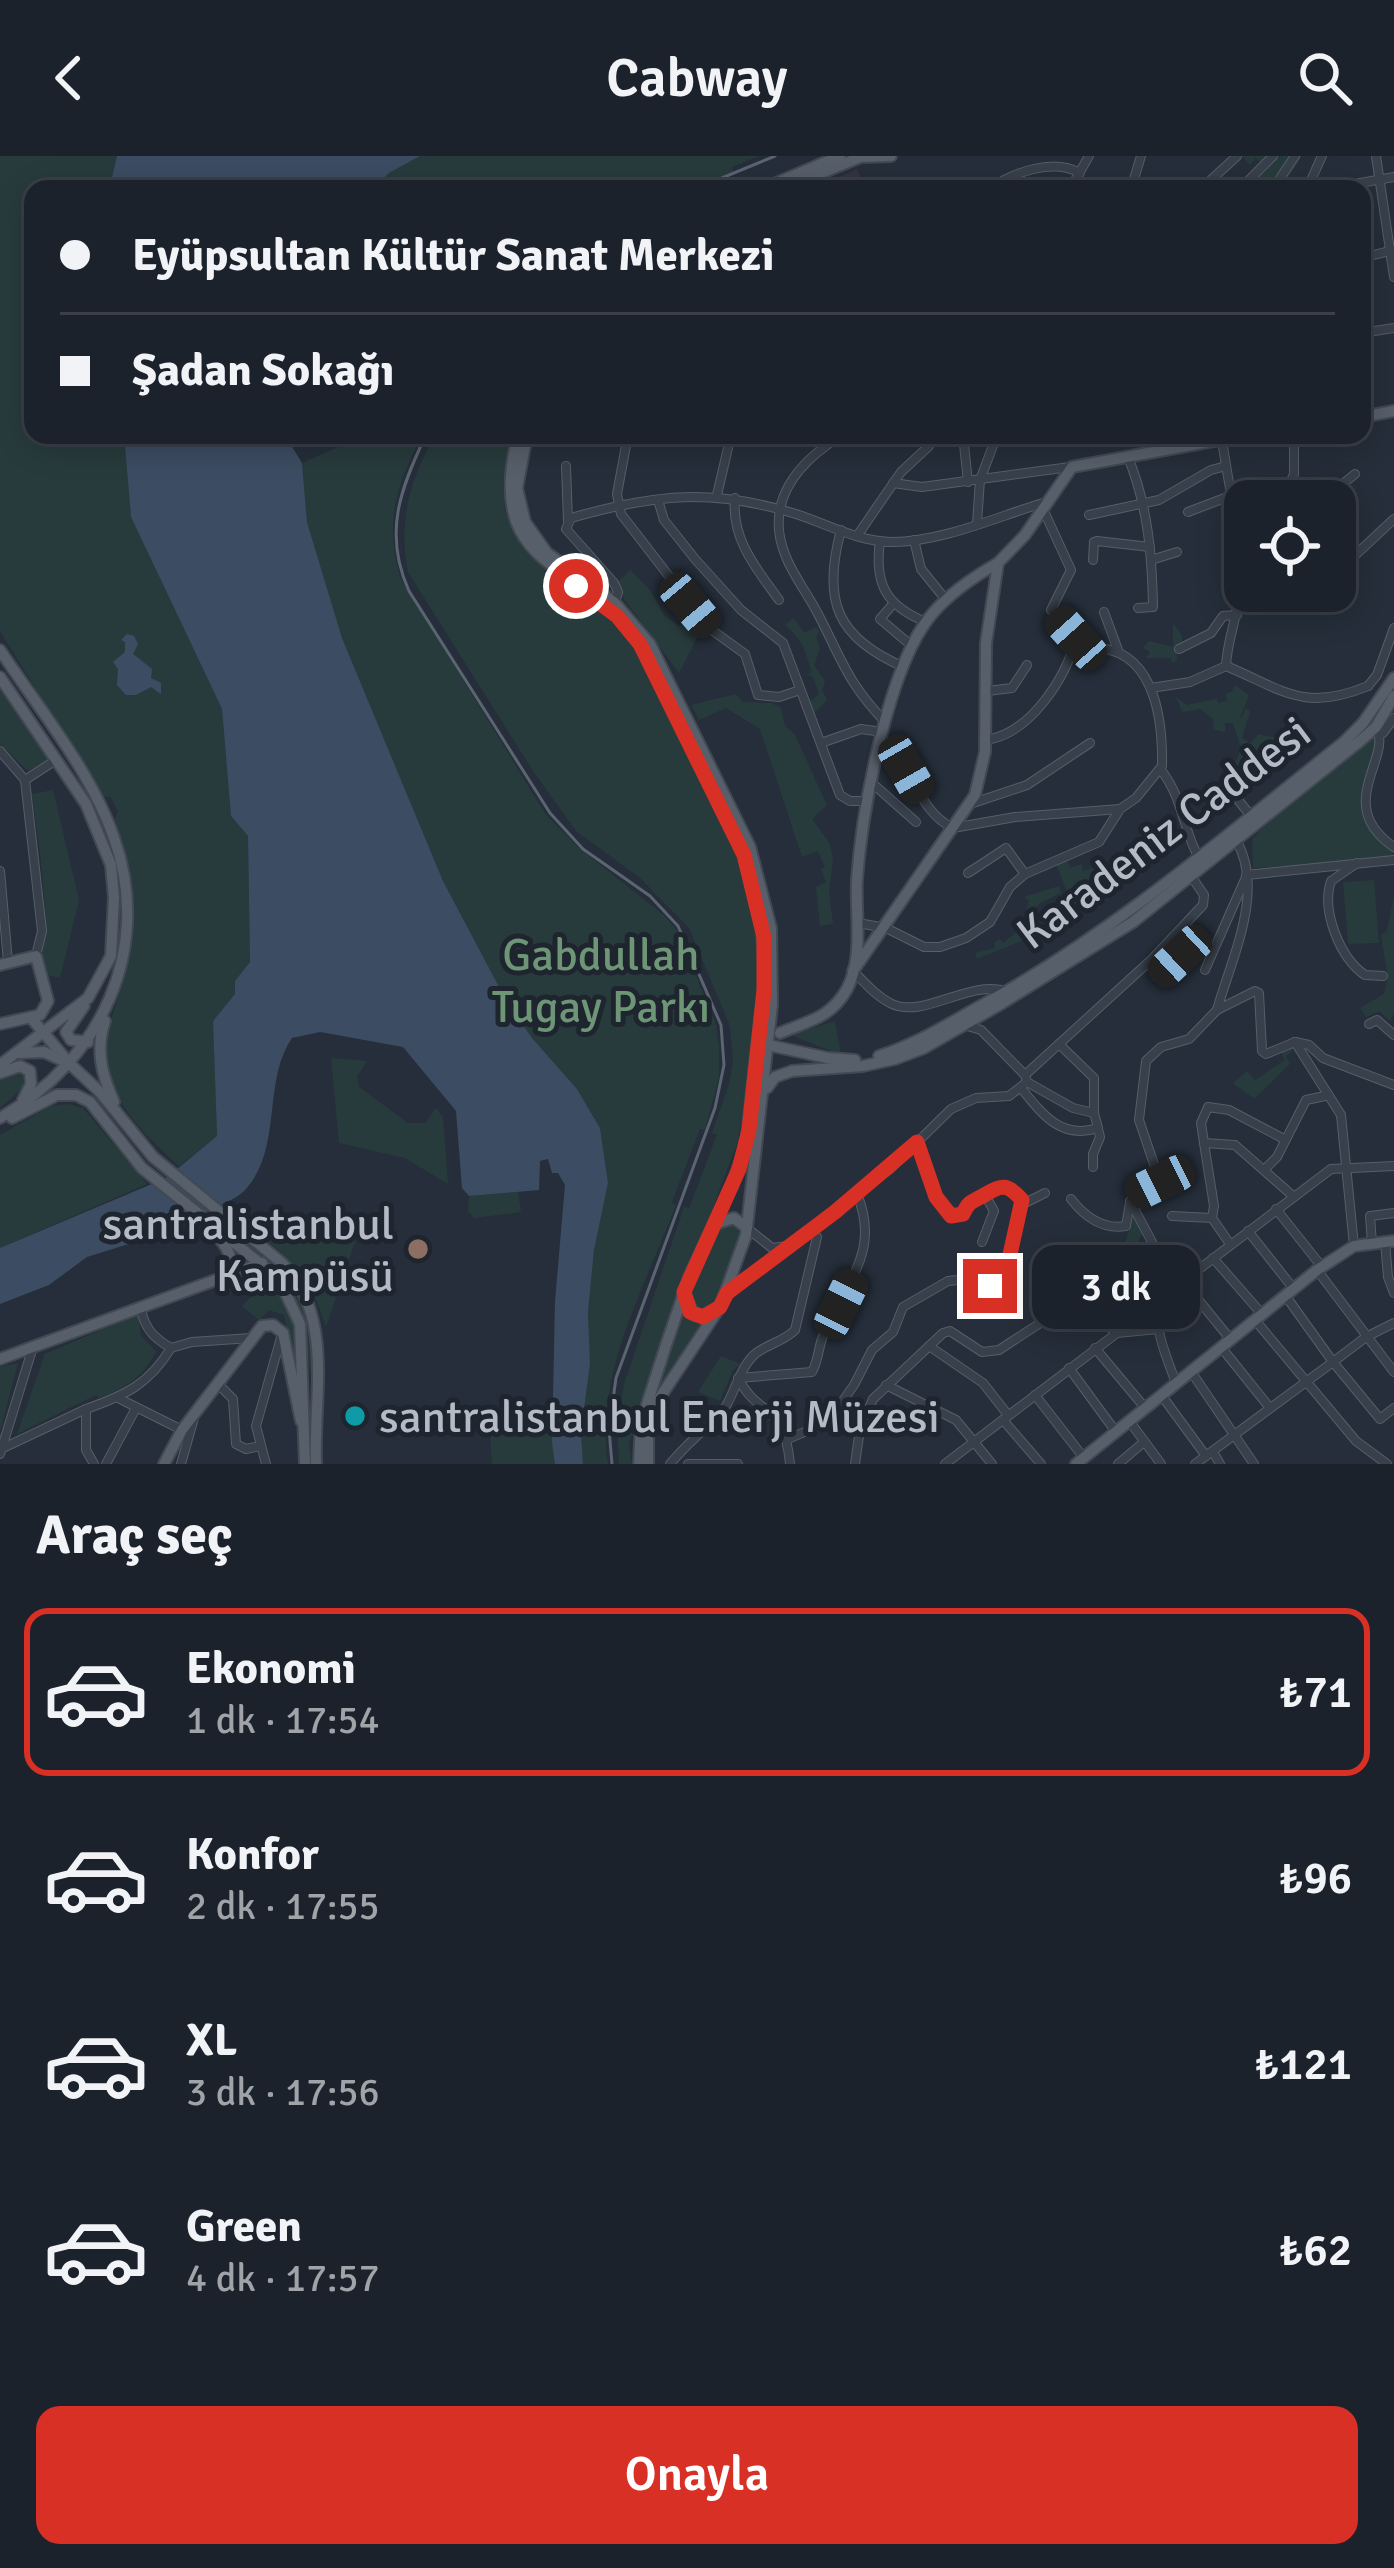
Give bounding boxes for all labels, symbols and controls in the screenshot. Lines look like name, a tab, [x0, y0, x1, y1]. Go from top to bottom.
icon: back	[36, 45, 102, 111]
text: Cabway	[606, 45, 788, 112]
icon: search	[1292, 45, 1358, 111]
text: Eyüpsultan Kültür Sanat Merkezi	[132, 228, 774, 283]
text: Şadan Sokağı	[132, 343, 394, 398]
map controls	[1224, 480, 1356, 612]
button: locate	[1224, 480, 1356, 612]
route start	[549, 559, 603, 613]
car	[653, 566, 727, 644]
car	[1039, 599, 1113, 677]
street label: Karadeniz Caddesi	[1006, 705, 1322, 961]
car	[872, 729, 940, 809]
car	[1141, 918, 1219, 994]
park label: Gabdullah Tugay Parkı	[492, 928, 710, 1035]
car	[1120, 1150, 1200, 1214]
place label: santralistanbul Kampüsü	[103, 1197, 394, 1304]
marker: santralistanbul Kampüsü	[405, 1236, 431, 1262]
callout: 3 dk	[1032, 1244, 1200, 1328]
route end	[963, 1259, 1017, 1313]
text: 3 dk	[1081, 1263, 1151, 1311]
car	[809, 1264, 873, 1344]
place label: santralistanbul Enerji Müzesi	[379, 1390, 940, 1445]
marker: santralistanbul Enerji Müzesi	[342, 1403, 368, 1429]
text: Araç seç	[36, 1502, 233, 1569]
icon: car	[42, 1638, 150, 1746]
text: Ekonomi	[186, 1641, 356, 1696]
text: ₺71	[1279, 1665, 1352, 1720]
text: 1 dk · 17:54	[186, 1696, 380, 1744]
icon: car	[42, 1824, 150, 1932]
text: Konfor	[186, 1827, 319, 1882]
text: ₺96	[1279, 1851, 1352, 1906]
text: 2 dk · 17:55	[186, 1882, 380, 1930]
icon: car	[42, 2010, 150, 2118]
text: XL	[186, 2013, 237, 2068]
text: ₺121	[1255, 2037, 1352, 2092]
text: 3 dk · 17:56	[186, 2068, 380, 2116]
icon: car	[42, 2196, 150, 2304]
text: Green	[186, 2199, 302, 2254]
text: ₺62	[1279, 2223, 1352, 2278]
text: 4 dk · 17:57	[186, 2254, 380, 2302]
button: Onayla	[36, 2406, 1358, 2544]

